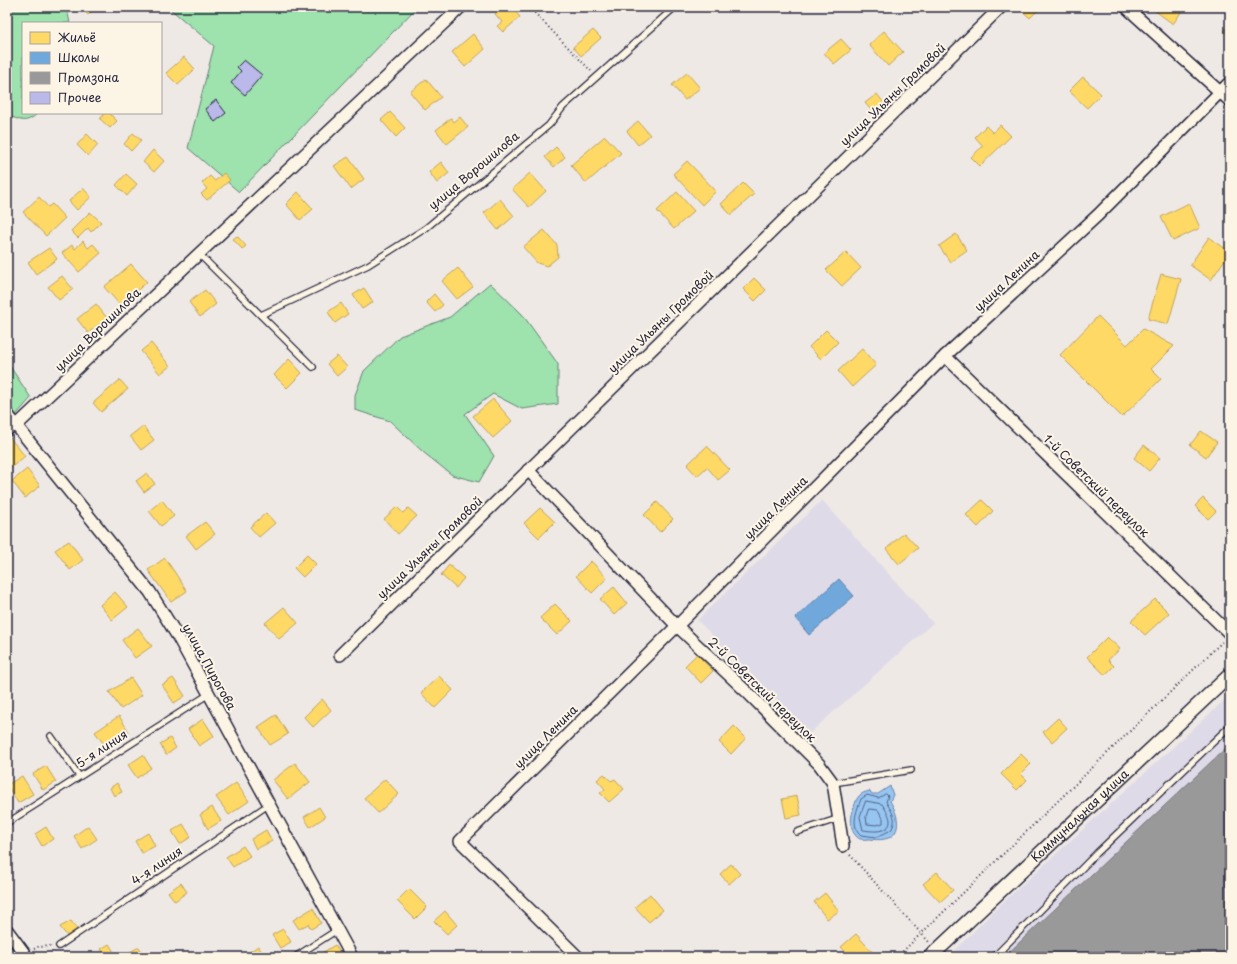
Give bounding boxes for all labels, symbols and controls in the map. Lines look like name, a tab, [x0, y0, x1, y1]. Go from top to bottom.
legend	[22, 22, 162, 114]
text: Жильё	[57, 28, 96, 46]
street label: улица Ульяны Громовой	[836, 39, 949, 150]
text: Школы	[58, 48, 100, 66]
text: Промзона	[58, 68, 120, 86]
text: Прочее	[58, 88, 102, 106]
street label: улица Ворошилова	[424, 126, 523, 214]
street label: улица Ленина	[970, 245, 1043, 315]
street label: улица Ульяны Громовой	[604, 266, 717, 377]
street label: улица Ворошилова	[50, 283, 145, 375]
street label: 1-й Советский переулок	[1040, 430, 1154, 541]
street label: улица Ленина	[739, 471, 811, 543]
street label: улица Ульяны Громовой	[373, 492, 486, 603]
street label: улица Пирогова	[179, 620, 241, 714]
street label: 2-й Советский переулок	[705, 633, 821, 746]
street label: улица Ленина	[509, 700, 581, 772]
street label: 5-я линия	[72, 725, 131, 771]
street label: Коммунальная улица	[1026, 764, 1133, 866]
street label: 4-я линия	[127, 841, 186, 889]

